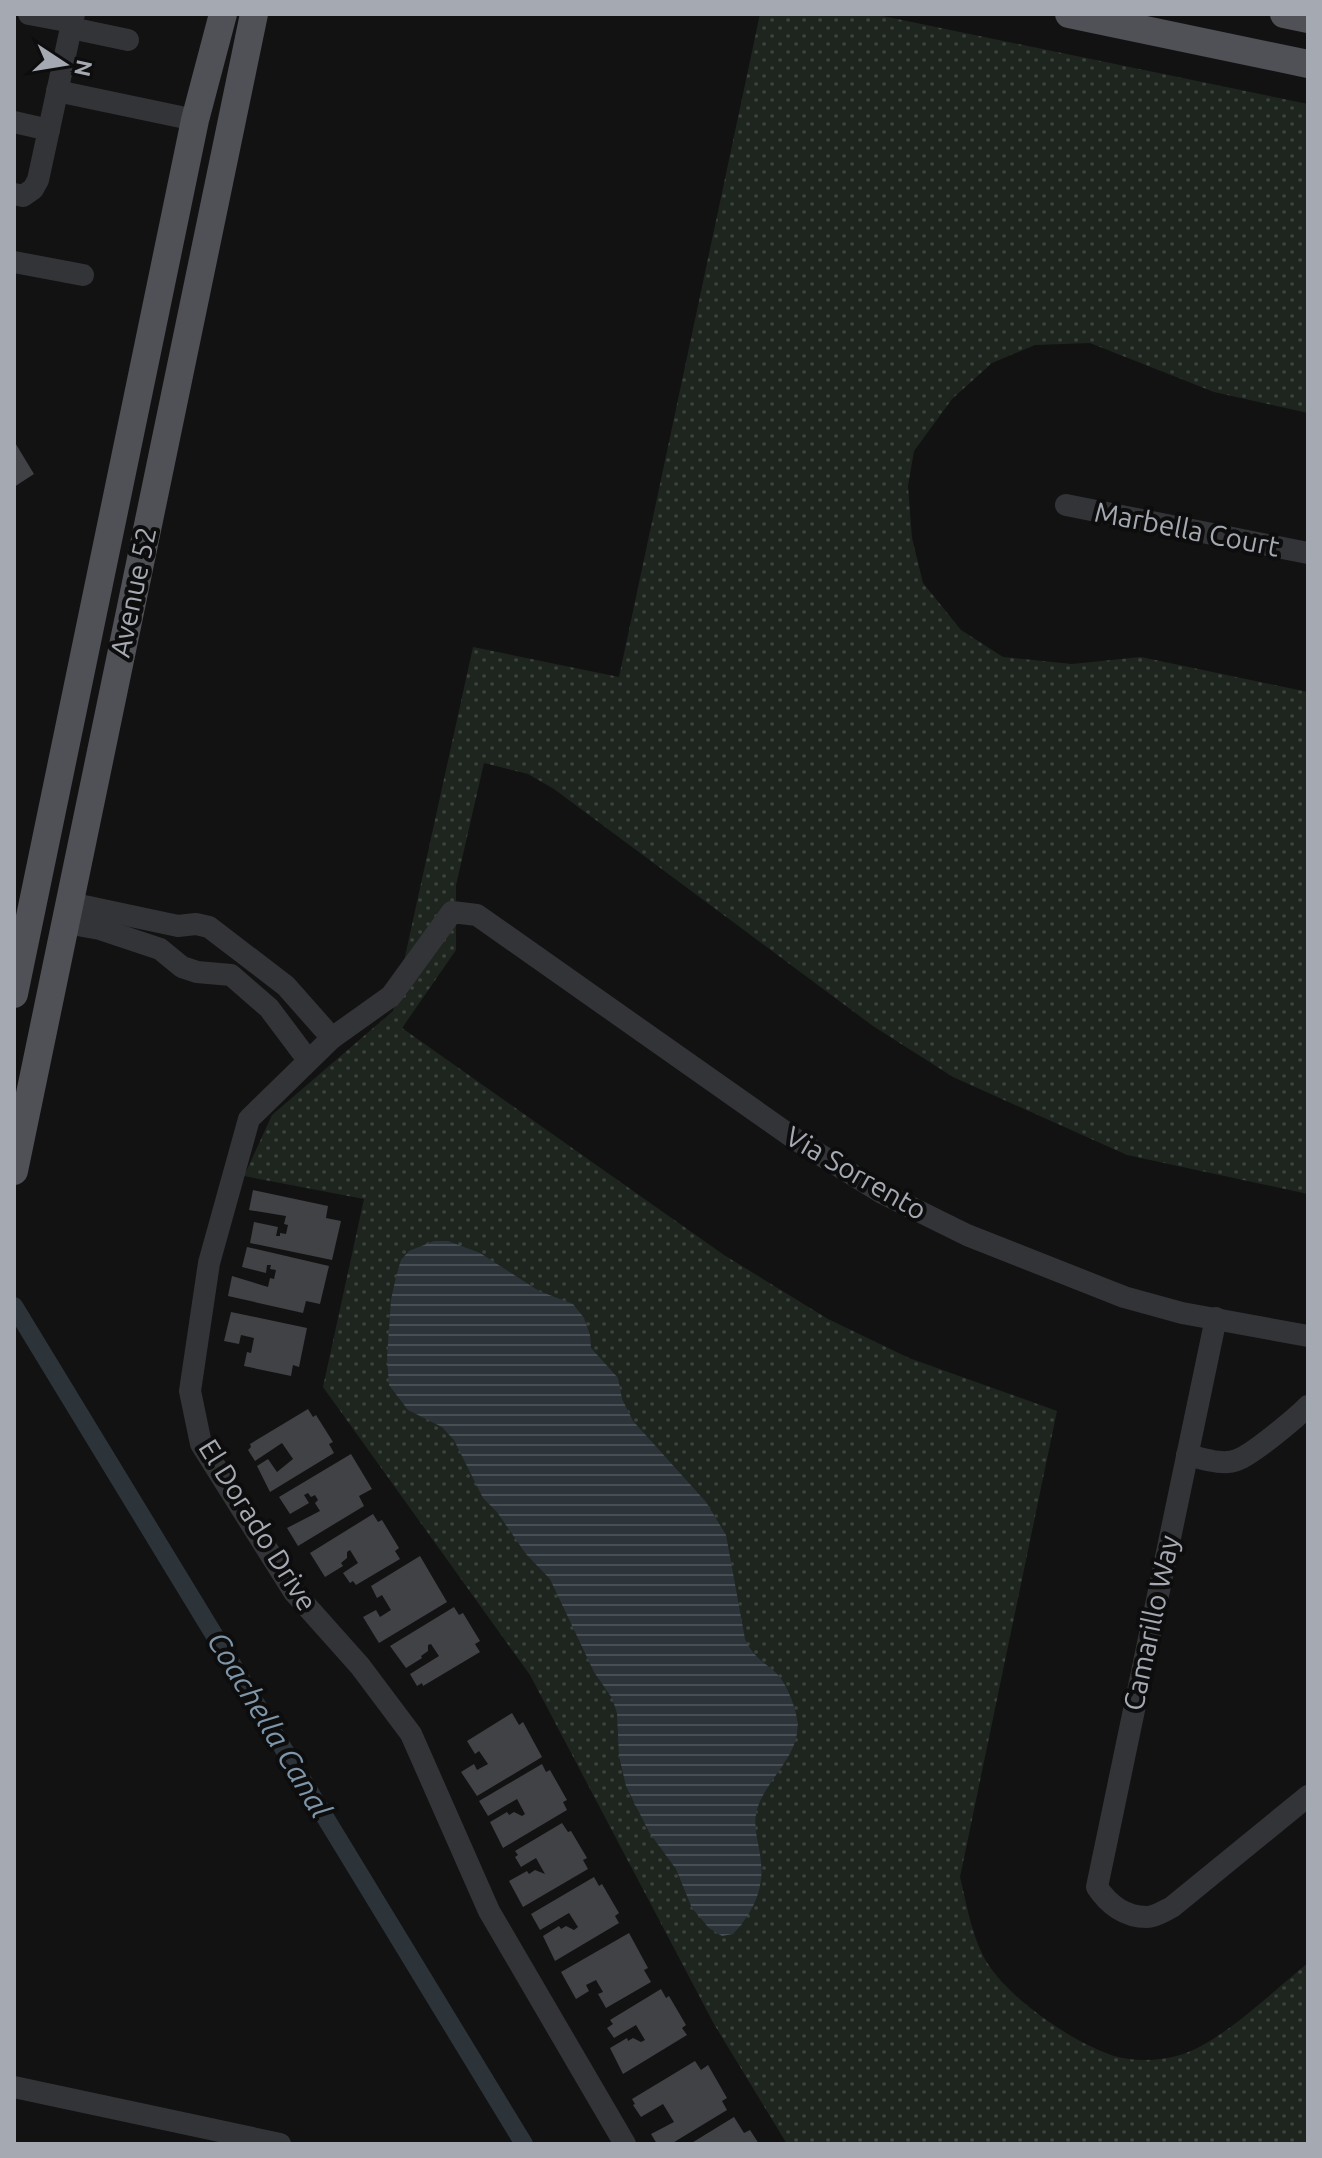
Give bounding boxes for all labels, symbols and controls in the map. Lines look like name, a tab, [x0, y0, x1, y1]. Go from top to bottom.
north arrow	[24, 24, 104, 104]
text: N	[70, 58, 98, 79]
street label: Marbella Court	[1092, 495, 1282, 562]
street label: Avenue 52	[104, 524, 161, 660]
street label: Via Sorrento	[780, 1120, 932, 1225]
street label: El Dorado Drive	[193, 1433, 323, 1616]
street label: Camarillo Way	[1117, 1533, 1184, 1713]
water label: Coachella Canal	[201, 1625, 339, 1824]

